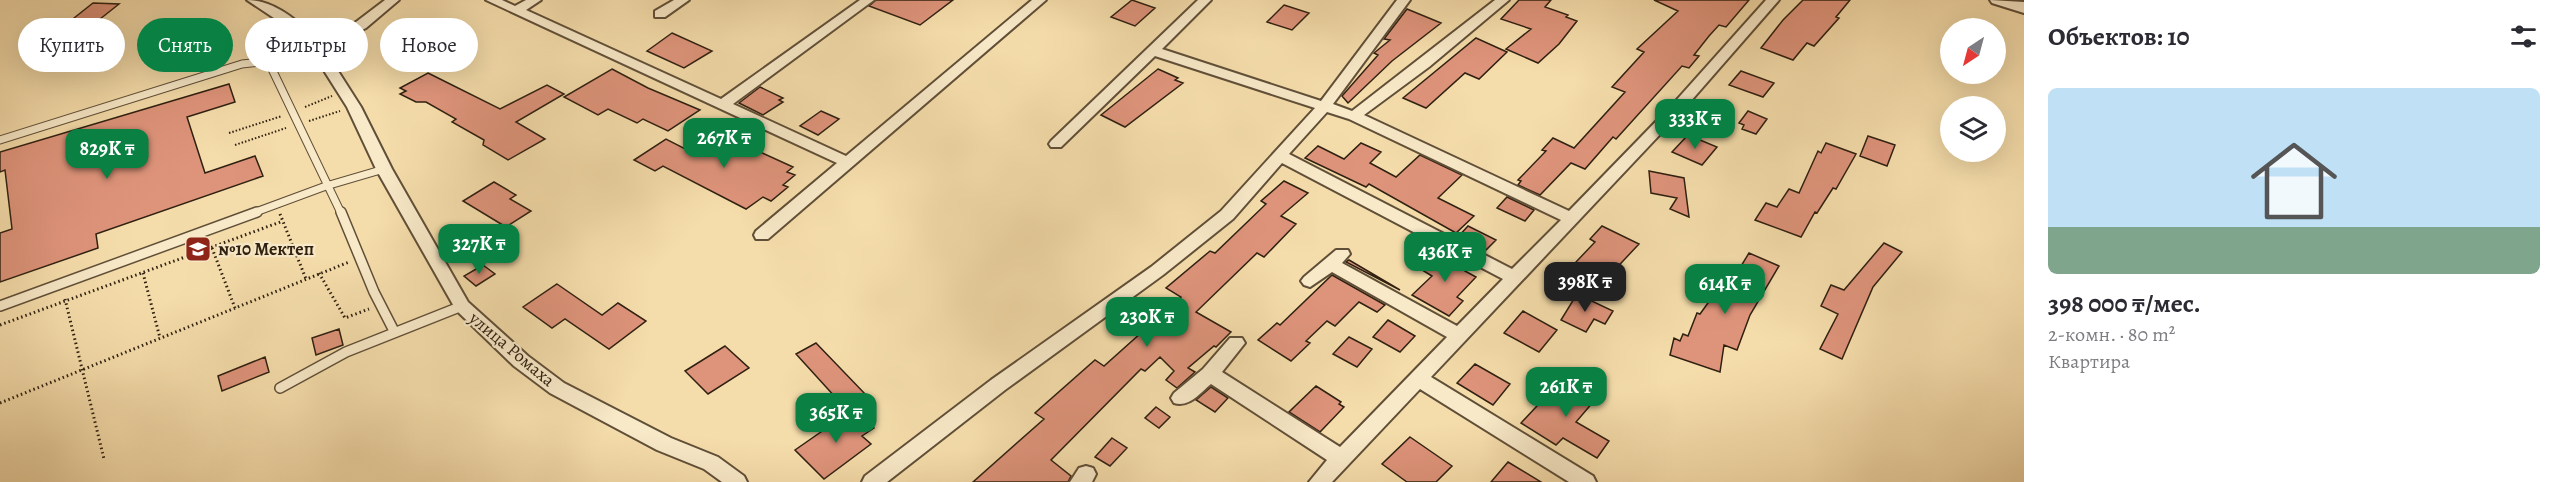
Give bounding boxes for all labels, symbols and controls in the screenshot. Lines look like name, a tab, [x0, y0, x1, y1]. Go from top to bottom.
chip: Купить	[18, 18, 125, 72]
chip: Снять	[137, 18, 233, 72]
chip: Фильтры	[245, 18, 368, 72]
chip: Новое	[380, 18, 478, 72]
north arrow	[1940, 18, 2006, 84]
map controls	[1940, 18, 2006, 162]
text: Объектов: 10	[2048, 19, 2190, 54]
icon: filters	[2507, 20, 2540, 53]
button: layers	[1940, 96, 2006, 162]
pin: 333K ₸	[1646, 99, 1744, 150]
text: 333K ₸	[1669, 105, 1721, 132]
pin: 267K ₸	[675, 118, 773, 169]
text: 267K ₸	[697, 124, 751, 151]
icon: home	[2240, 127, 2348, 235]
pin: 829K ₸	[58, 129, 156, 180]
text: 829K ₸	[80, 135, 134, 162]
pin: 327K ₸	[430, 224, 528, 275]
text: 327K ₸	[452, 230, 506, 257]
pin: 436K ₸	[1396, 232, 1494, 283]
school or university icon: №10 Мектеп	[183, 234, 213, 264]
place label: №10 Мектеп	[218, 237, 314, 261]
text: 436K ₸	[1418, 238, 1472, 265]
pin: 398K ₸	[1536, 262, 1634, 313]
pin: 614K ₸	[1676, 264, 1774, 315]
text: 398K ₸	[1558, 268, 1612, 295]
text: 614K ₸	[1699, 270, 1751, 297]
text: 398 000 ₸/мес.	[2048, 286, 2201, 321]
pin: 230K ₸	[1098, 297, 1196, 348]
text: 230K ₸	[1120, 303, 1174, 330]
street label: улица Ромаха	[463, 305, 560, 392]
text: 2-комн. · 80 m²	[2048, 321, 2175, 348]
text: Квартира	[2048, 348, 2130, 375]
pin: 261K ₸	[1517, 367, 1615, 418]
text: 261K ₸	[1540, 373, 1592, 400]
pin: 365K ₸	[787, 393, 885, 444]
text: 365K ₸	[810, 399, 862, 426]

